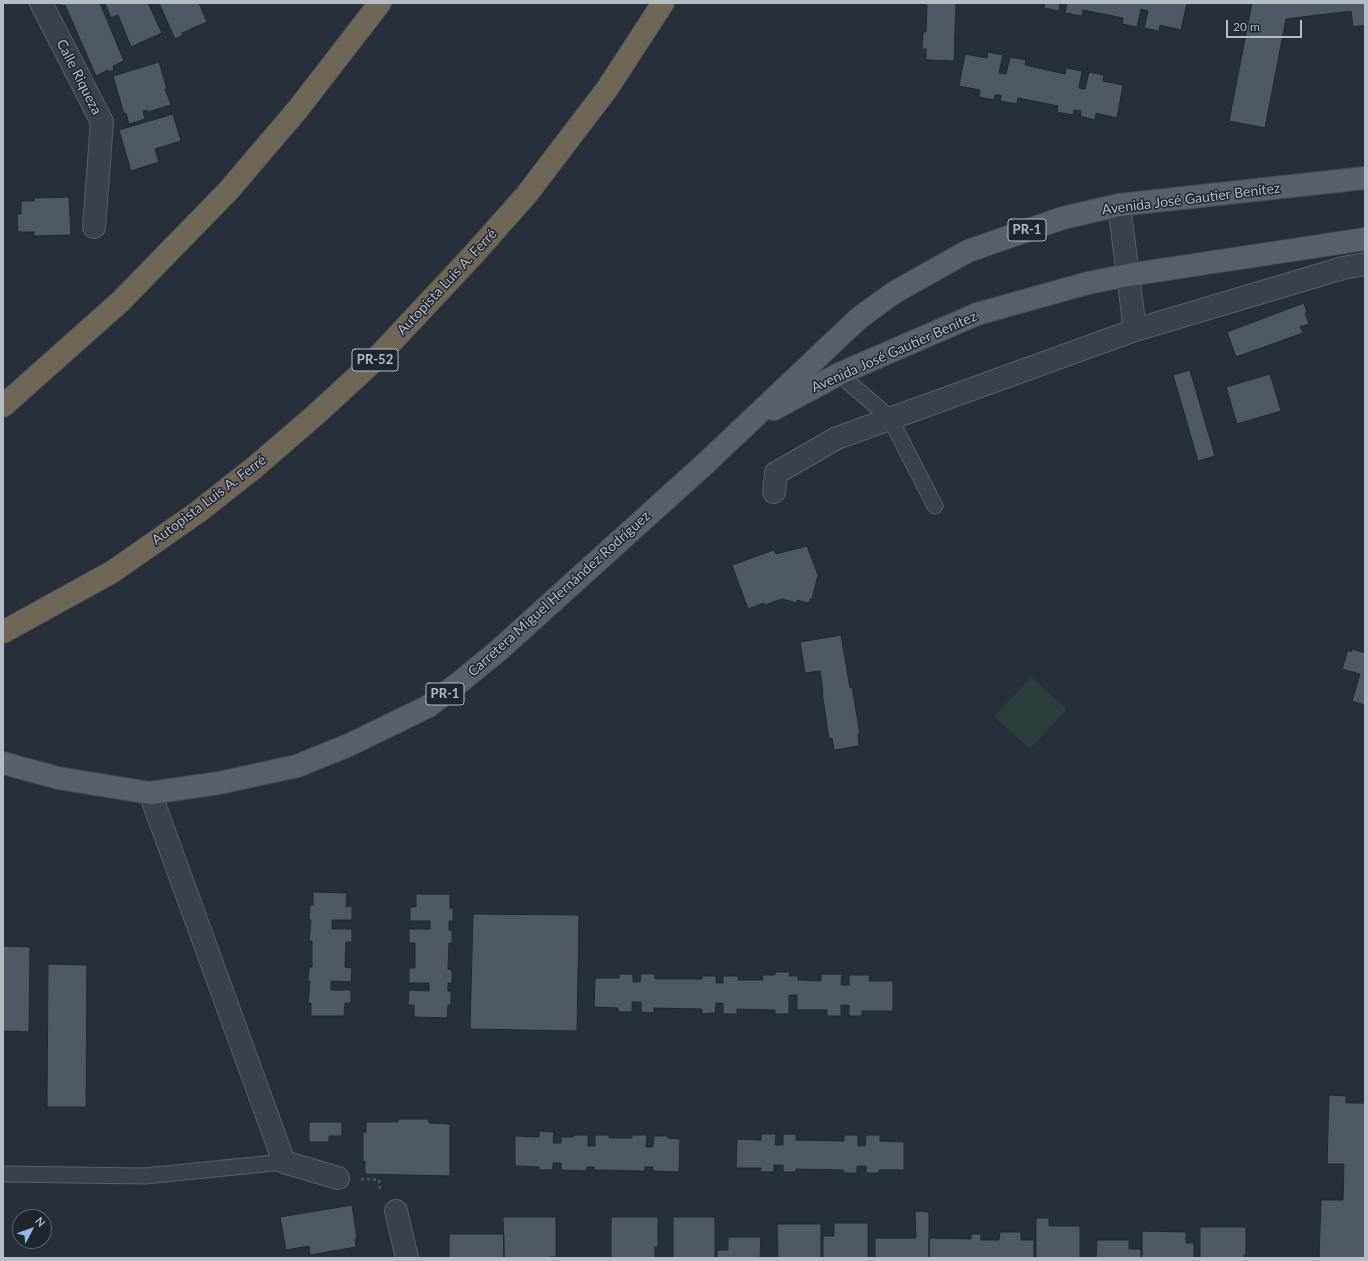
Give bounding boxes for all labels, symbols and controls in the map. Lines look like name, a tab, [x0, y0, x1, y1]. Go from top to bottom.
scale bar	[1228, 12, 1304, 38]
text: 20 m	[1233, 19, 1260, 34]
street label: Calle Riqueza	[53, 37, 105, 117]
street label: Avenida José Gautier Benítez	[1101, 180, 1281, 218]
road number: PR-1	[1008, 219, 1046, 241]
street label: Autopista Luis A. Ferré	[394, 226, 500, 338]
street label: Avenida José Gautier Benítez	[809, 308, 979, 396]
road number: PR-52	[352, 349, 398, 371]
street label: Autopista Luis A. Ferré	[149, 452, 269, 548]
street label: Carretera Miguel Hernández Rodríguez	[465, 508, 653, 680]
road number: PR-1	[426, 683, 464, 705]
north arrow	[12, 1209, 52, 1249]
text: N	[33, 1214, 48, 1229]

